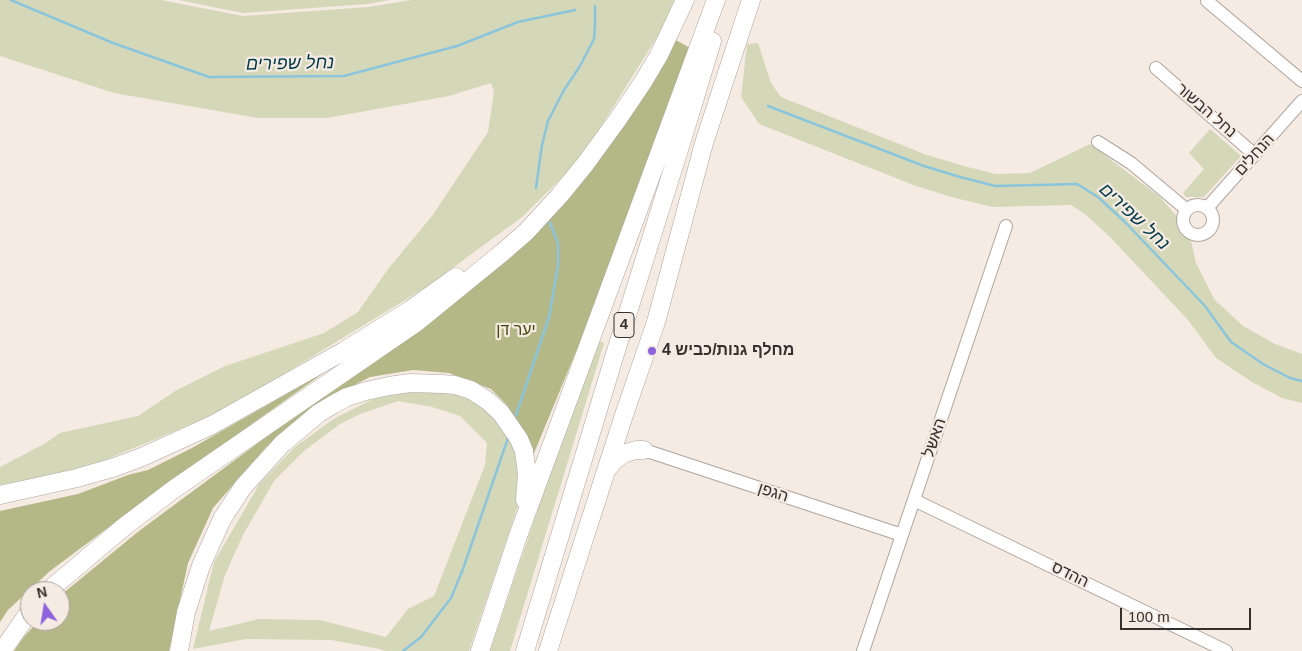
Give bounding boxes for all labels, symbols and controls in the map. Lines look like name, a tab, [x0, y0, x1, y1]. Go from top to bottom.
water label: נחל שפירים	[246, 52, 334, 76]
street label: נחל הבשור	[1172, 80, 1240, 142]
street label: הנחלים	[1231, 130, 1279, 180]
water label: נחל שפירים	[1094, 179, 1174, 255]
road number: 4	[614, 312, 634, 338]
park label: יער דן	[496, 321, 536, 341]
place label: מחלף גנות/כביש 4	[662, 341, 794, 361]
marker: מחלף גנות/כביש 4	[646, 345, 658, 357]
street label: האשל	[919, 416, 951, 460]
street label: הגפן	[755, 479, 791, 507]
street label: ההדס	[1048, 558, 1092, 592]
north arrow	[20, 581, 70, 631]
text: N	[35, 583, 49, 601]
scale bar	[1122, 598, 1253, 630]
text: 100 m	[1128, 608, 1170, 625]

